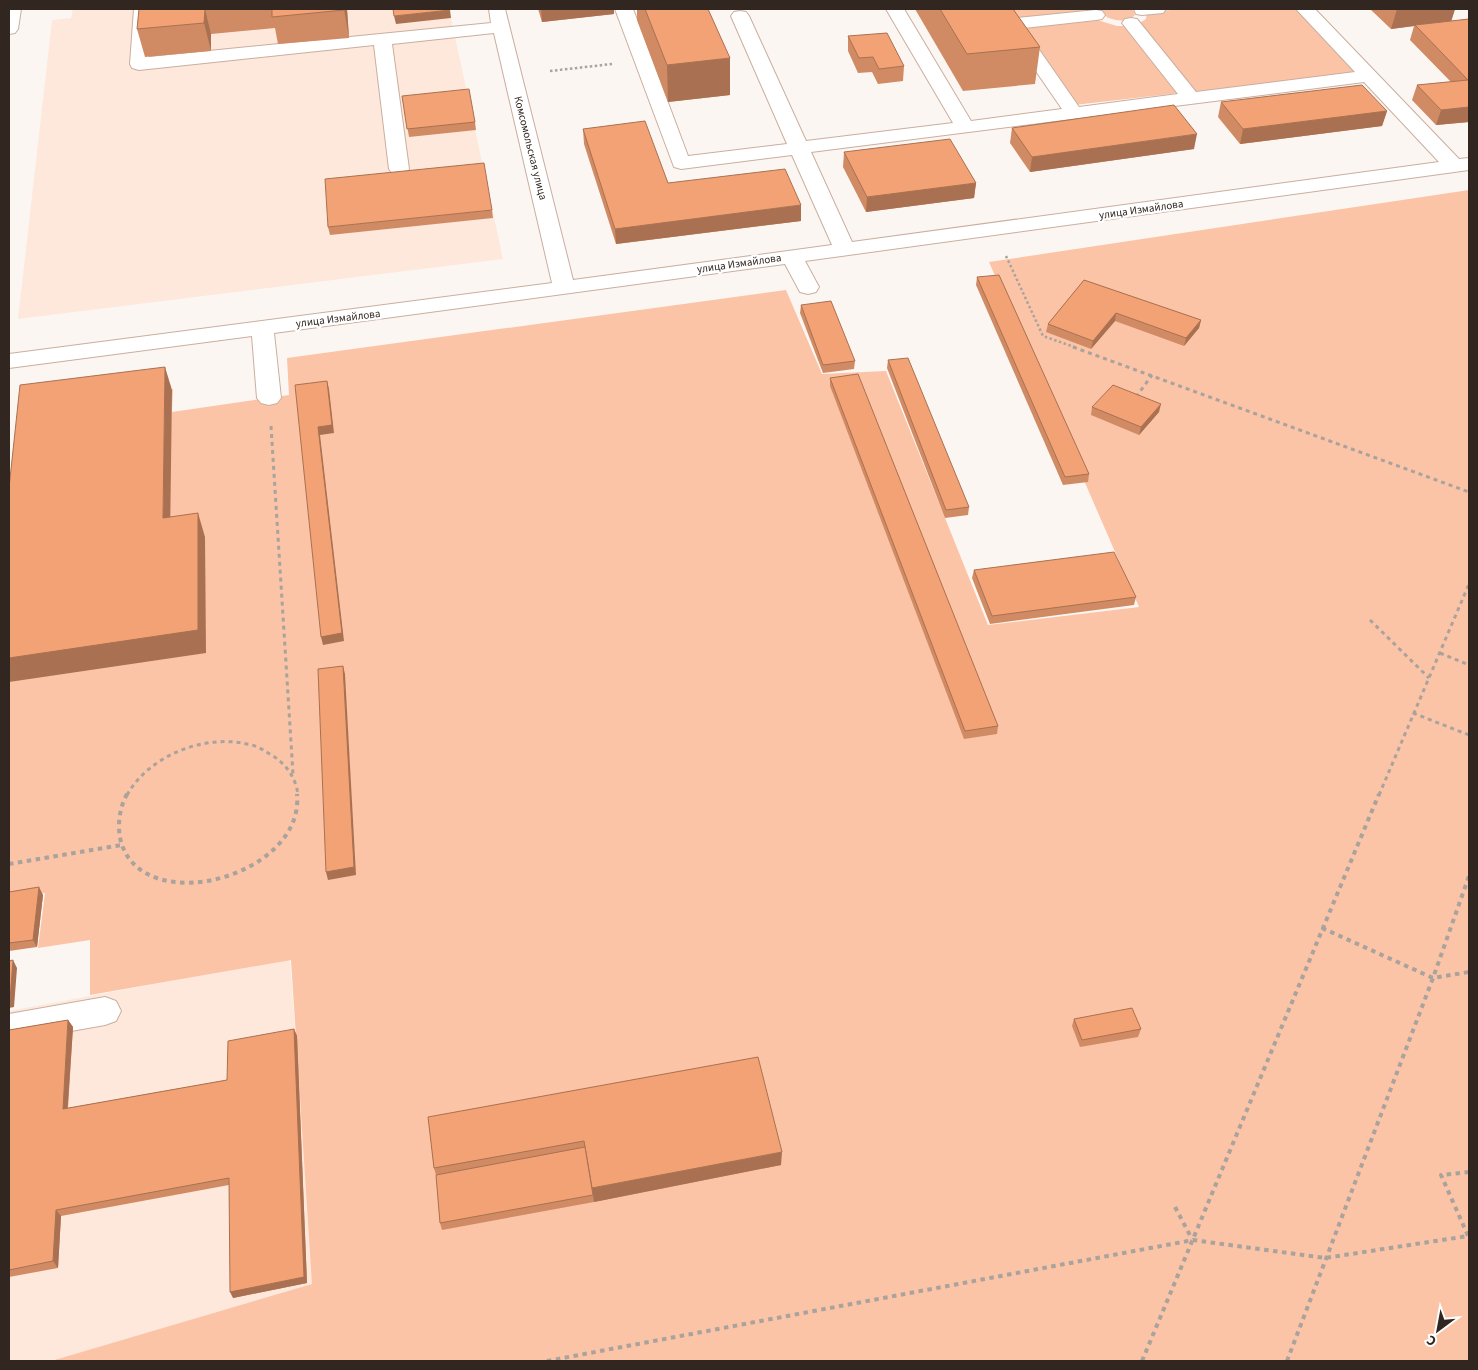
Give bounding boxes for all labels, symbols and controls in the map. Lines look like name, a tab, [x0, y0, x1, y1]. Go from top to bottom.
street label: Комсомольская улица	[510, 95, 551, 202]
street label: улица Измайлова	[1098, 196, 1184, 223]
street label: улица Измайлова	[696, 250, 782, 277]
street label: улица Измайлова	[295, 306, 381, 331]
north arrow	[1413, 1305, 1463, 1355]
text: С	[1423, 1330, 1440, 1351]

